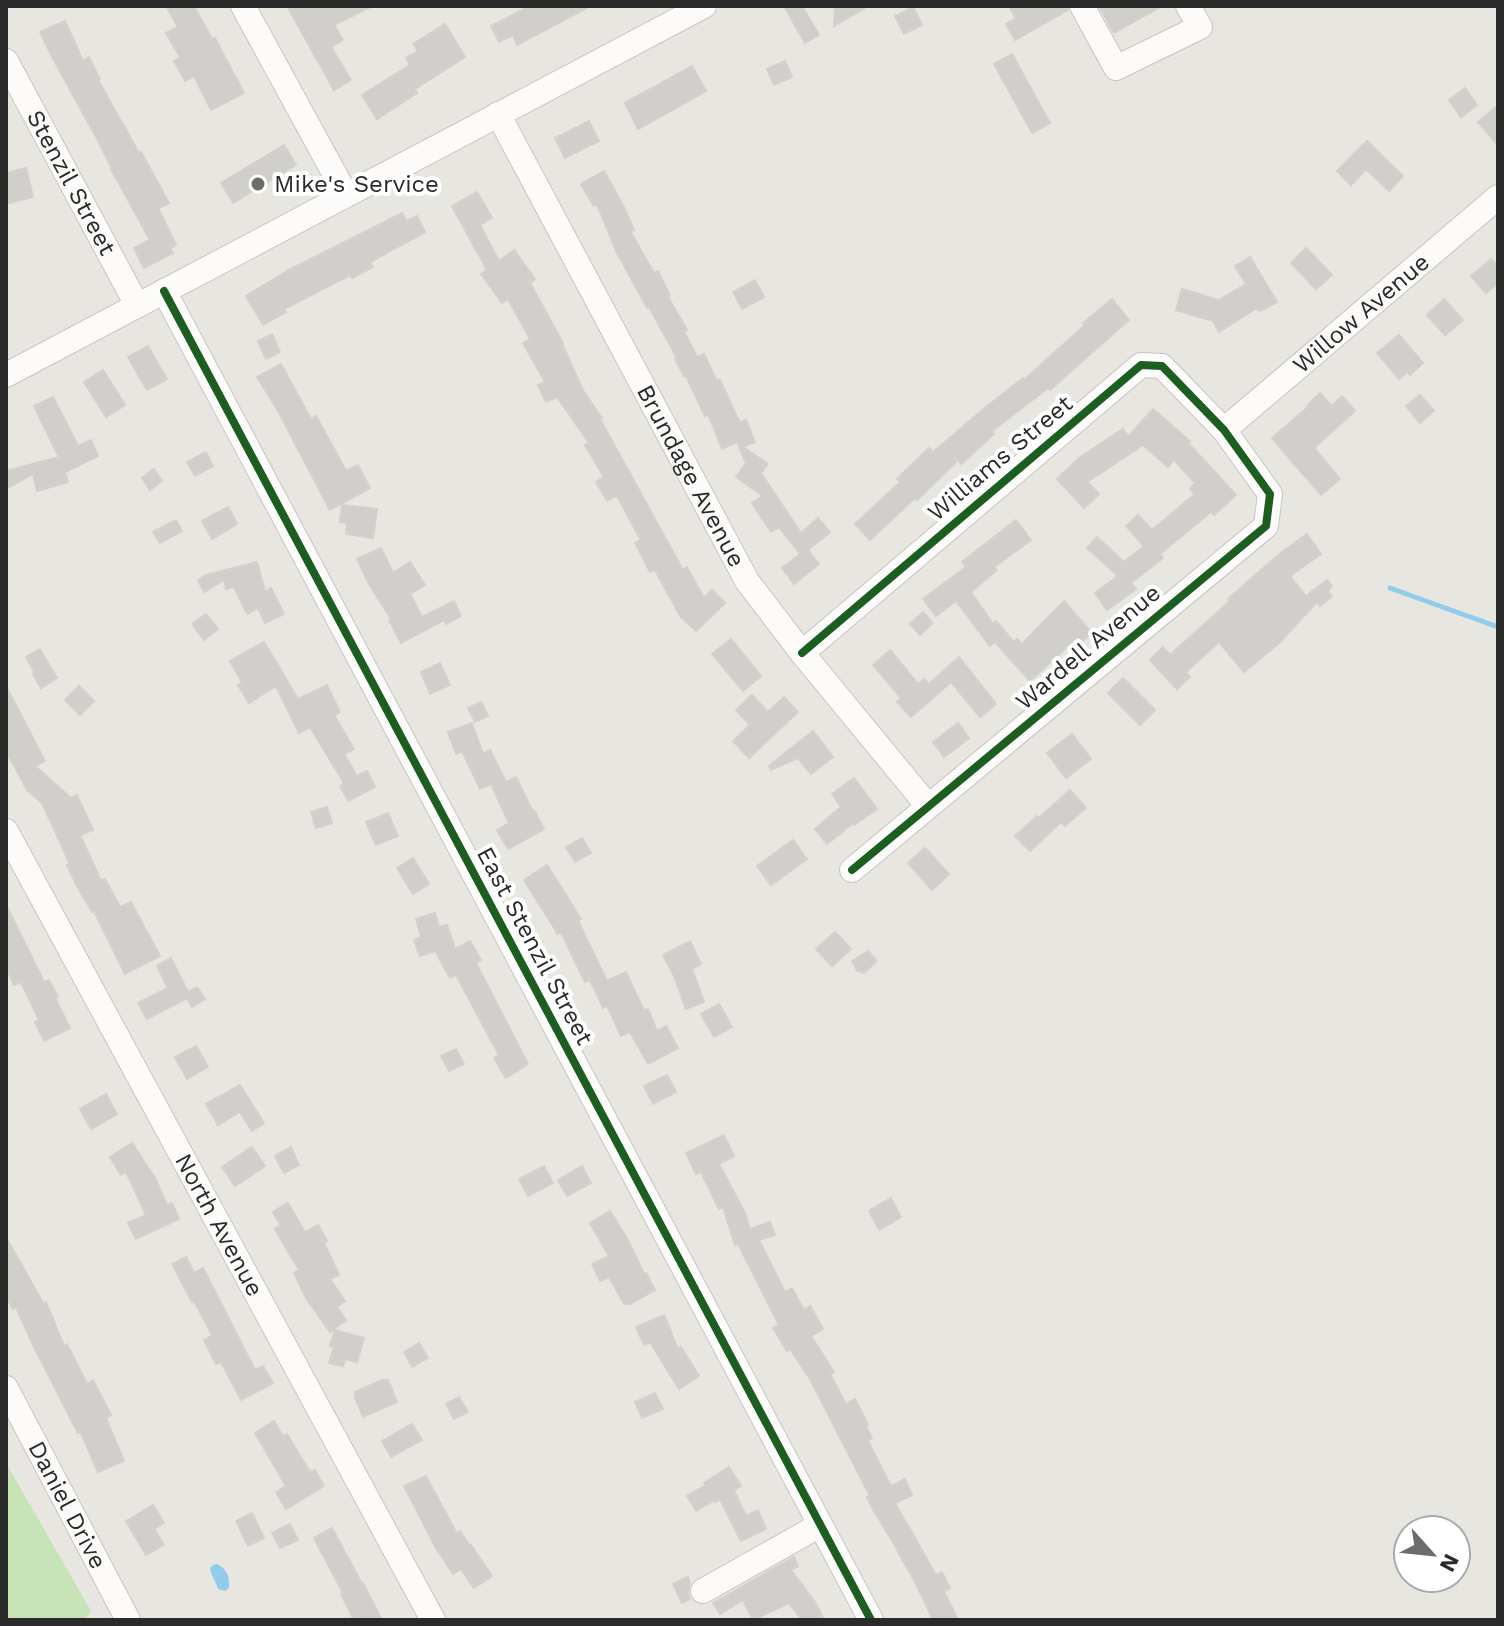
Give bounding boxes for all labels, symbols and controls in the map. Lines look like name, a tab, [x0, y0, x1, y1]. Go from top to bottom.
street label: Stenzil Street	[21, 105, 122, 260]
place label: Mike's Service	[274, 170, 439, 198]
marker: Mike's Service	[249, 175, 267, 193]
street label: Willow Avenue	[1287, 248, 1435, 379]
street label: Brundage Avenue	[631, 380, 751, 572]
street label: Williams Street	[922, 389, 1078, 527]
street label: Wardell Avenue	[1010, 578, 1166, 716]
street label: East Stenzil Street	[471, 842, 599, 1050]
street label: North Avenue	[169, 1149, 269, 1301]
street label: Daniel Drive	[22, 1436, 113, 1573]
north arrow	[1392, 1514, 1472, 1594]
text: N	[1435, 1550, 1464, 1576]

